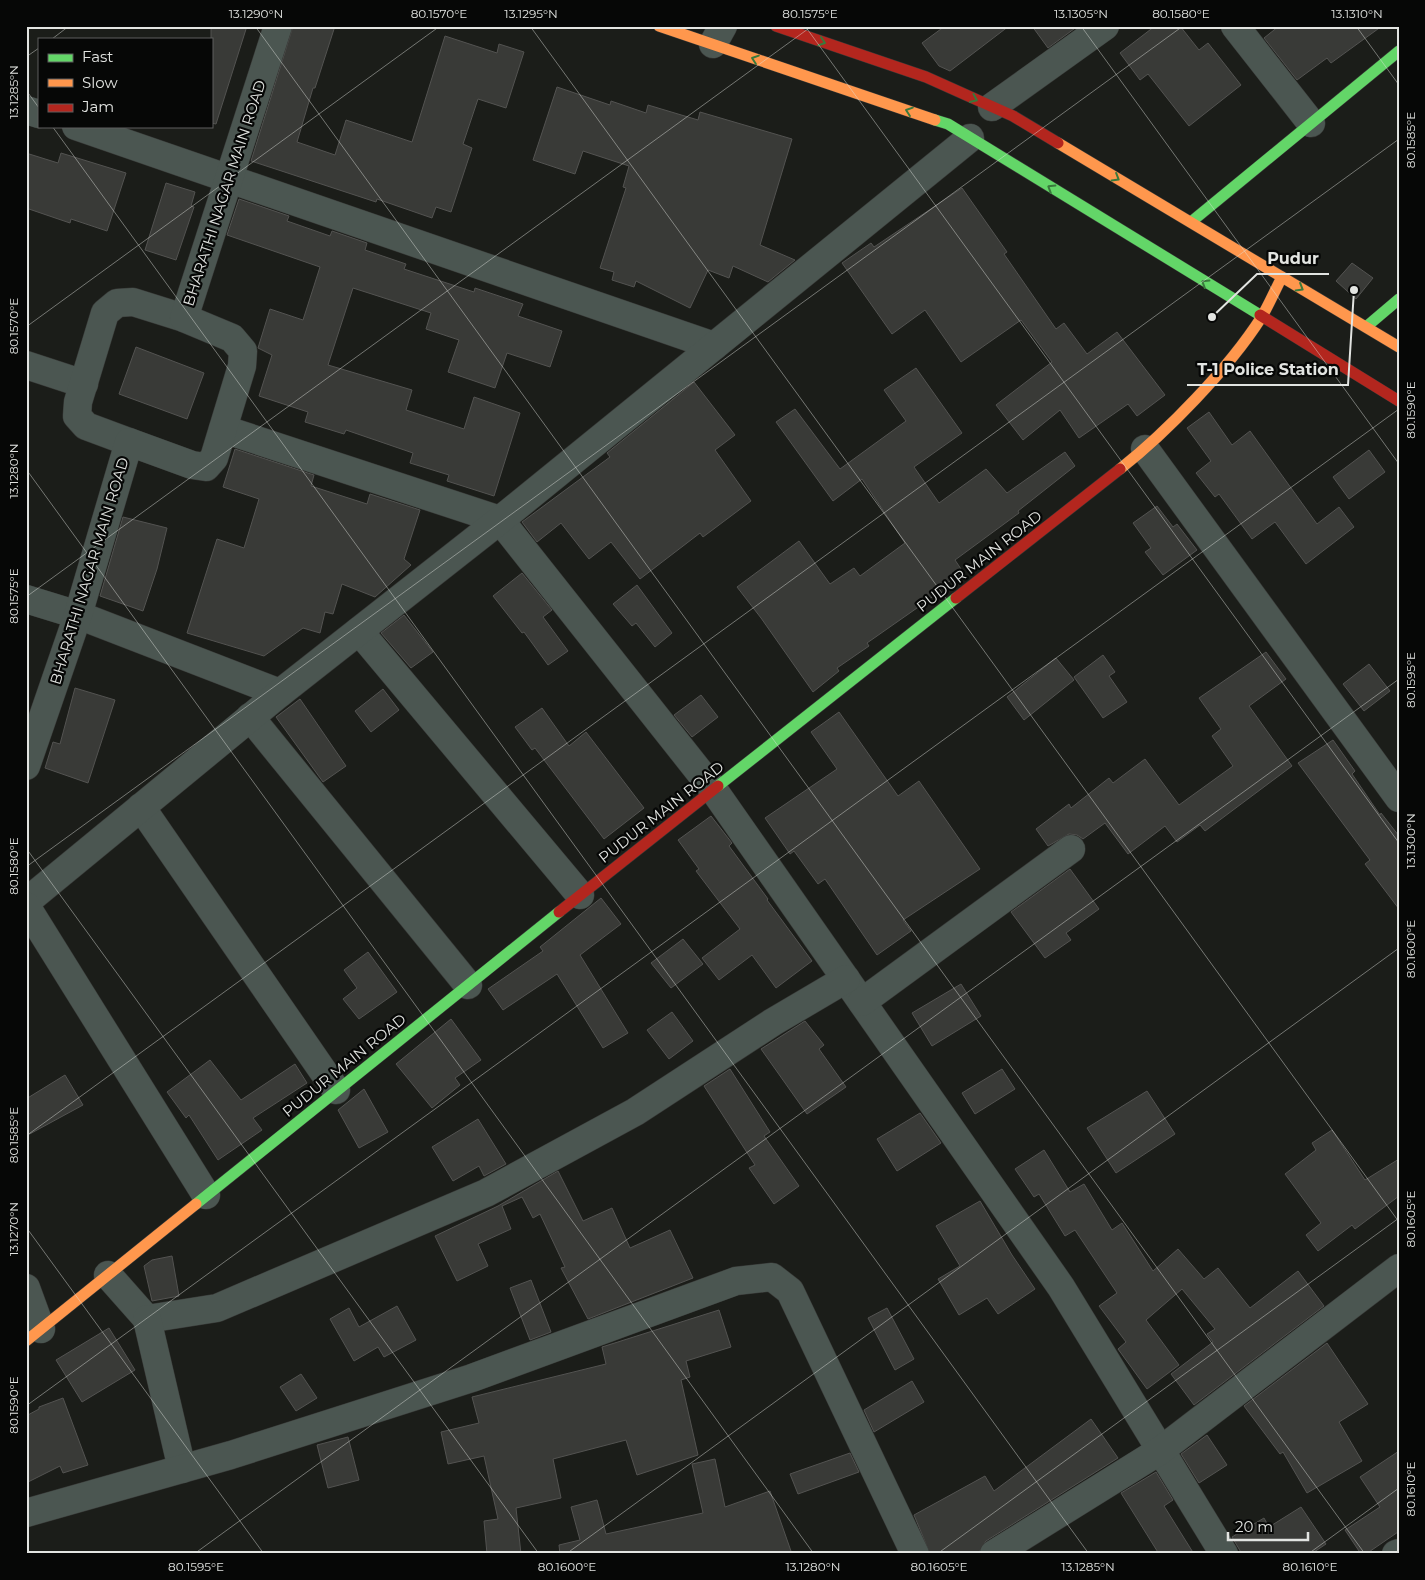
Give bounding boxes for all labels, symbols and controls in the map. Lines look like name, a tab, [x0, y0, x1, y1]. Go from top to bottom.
text: 13.1290°N	[229, 6, 283, 21]
text: 80.1570°E	[411, 6, 467, 21]
text: 13.1295°N	[504, 6, 558, 21]
text: 80.1575°E	[782, 6, 838, 21]
text: 13.1305°N	[1054, 6, 1108, 21]
text: 80.1580°E	[1152, 6, 1210, 21]
text: 13.1310°N	[1331, 6, 1383, 21]
one-way arrow	[817, 36, 826, 46]
legend	[38, 38, 212, 128]
text: Fast	[82, 47, 113, 66]
one-way arrow	[752, 55, 760, 65]
text: 13.1285°N	[6, 65, 21, 119]
text: Slow	[82, 73, 118, 92]
street label: BHARATHI NAGAR MAIN ROAD	[178, 78, 270, 308]
one-way arrow	[969, 93, 978, 103]
text: Jam	[81, 97, 114, 116]
one-way arrow	[905, 107, 914, 117]
text: 80.1585°E	[1403, 112, 1418, 168]
one-way arrow	[1111, 171, 1120, 181]
one-way arrow	[1048, 185, 1057, 195]
callout: Pudur	[1257, 243, 1329, 274]
text: Pudur	[1267, 249, 1319, 268]
one-way arrow	[1201, 279, 1210, 289]
one-way arrow	[1295, 282, 1304, 292]
text: 80.1570°E	[6, 298, 21, 354]
callout: T-1 Police Station	[1187, 354, 1348, 385]
text: T-1 Police Station	[1197, 360, 1339, 379]
text: 80.1590°E	[1403, 381, 1418, 439]
text: 13.1280°N	[6, 443, 21, 499]
street label: BHARATHI NAGAR MAIN ROAD	[45, 455, 133, 687]
street label: PUDUR MAIN ROAD	[913, 506, 1045, 616]
text: 80.1575°E	[6, 568, 21, 624]
text: 80.1595°E	[1403, 652, 1418, 708]
street label: PUDUR MAIN ROAD	[595, 757, 727, 867]
text: 13.1300°N	[1403, 813, 1418, 869]
text: 80.1580°E	[6, 837, 21, 895]
text: 80.1600°E	[1403, 920, 1418, 978]
street label: PUDUR MAIN ROAD	[278, 1009, 410, 1121]
text: 80.1585°E	[6, 1107, 21, 1163]
text: 80.1605°E	[1403, 1190, 1418, 1248]
text: 13.1270°N	[6, 1202, 21, 1256]
text: 80.1590°E	[6, 1376, 21, 1434]
text: 80.1610°E	[1403, 1462, 1418, 1516]
scale bar	[1228, 1510, 1308, 1542]
text: 20 m	[1235, 1517, 1273, 1536]
text: 80.1595°E	[168, 1559, 224, 1574]
text: 80.1600°E	[538, 1559, 596, 1574]
text: 13.1280°N	[785, 1559, 841, 1574]
text: 80.1605°E	[910, 1559, 968, 1574]
text: 13.1285°N	[1061, 1559, 1115, 1574]
text: 80.1610°E	[1283, 1559, 1337, 1574]

